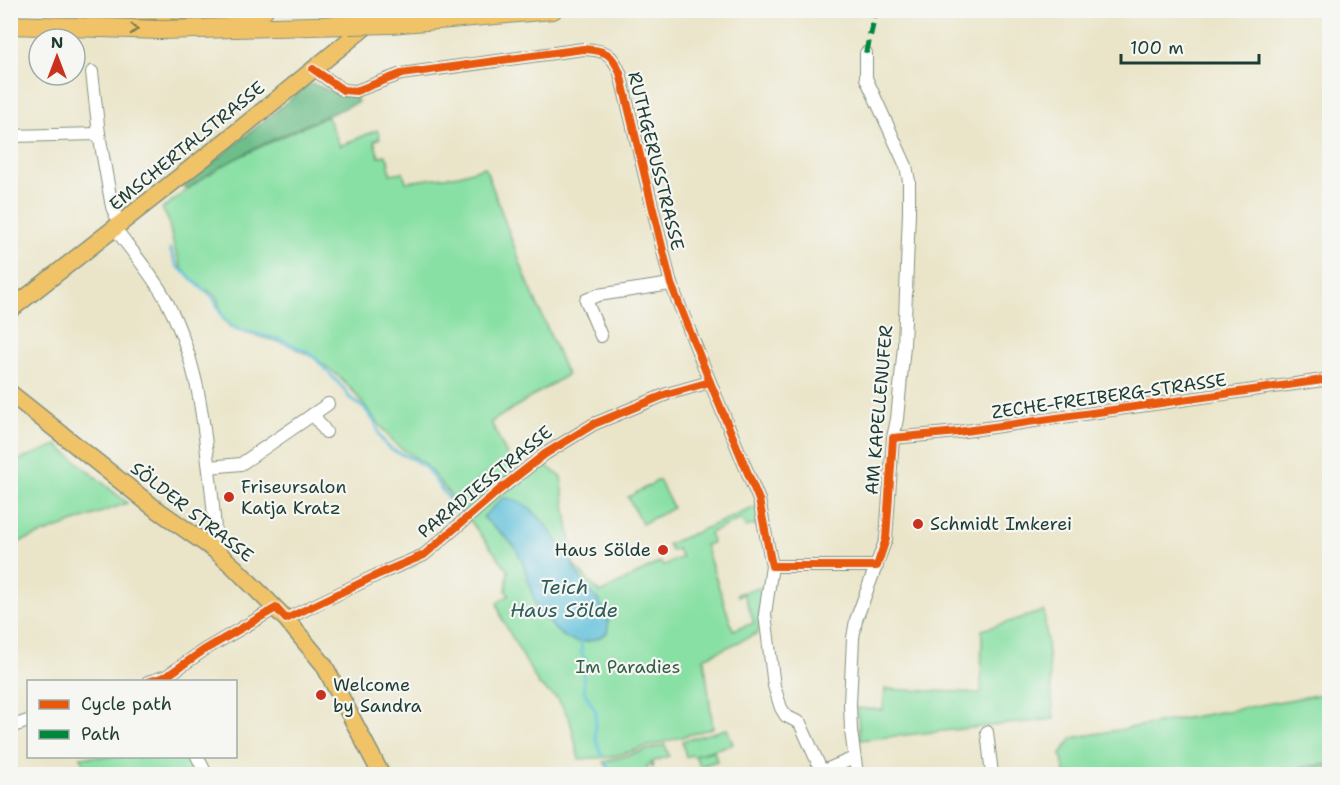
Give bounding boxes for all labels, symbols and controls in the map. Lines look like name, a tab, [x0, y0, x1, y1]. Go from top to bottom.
one-way arrow	[129, 23, 138, 35]
north arrow	[27, 27, 87, 87]
scale bar	[1121, 27, 1259, 65]
text: N	[51, 32, 63, 53]
text: 100 m	[1130, 36, 1184, 60]
street label: RUTHGERUSSTRASSE	[622, 69, 690, 253]
street label: EMSCHERTALSTRASSE	[104, 76, 270, 216]
street label: AM KAPELLENUFER	[860, 324, 898, 496]
street label: ZECHE-FREIBERG-STRASSE	[990, 368, 1228, 424]
street label: PARADIESSTRASSE	[413, 420, 557, 544]
street label: SÖLDER STRASSE	[125, 456, 259, 568]
place label: Friseursalon Katja Kratz	[241, 475, 346, 520]
marker: Friseursalon Katja Kratz	[222, 490, 236, 504]
place label: Schmidt Imkerei	[930, 512, 1072, 536]
marker: Schmidt Imkerei	[911, 517, 925, 531]
place label: Haus Sölde	[554, 538, 651, 562]
marker: Haus Sölde	[656, 543, 670, 557]
water label: Teich Haus Sölde	[510, 574, 618, 623]
park label: Im Paradies	[576, 655, 680, 679]
place label: Welcome by Sandra	[333, 673, 422, 718]
legend	[27, 680, 237, 758]
marker: Welcome by Sandra	[314, 688, 328, 702]
text: Cycle path	[81, 692, 172, 716]
text: Path	[81, 722, 120, 746]

